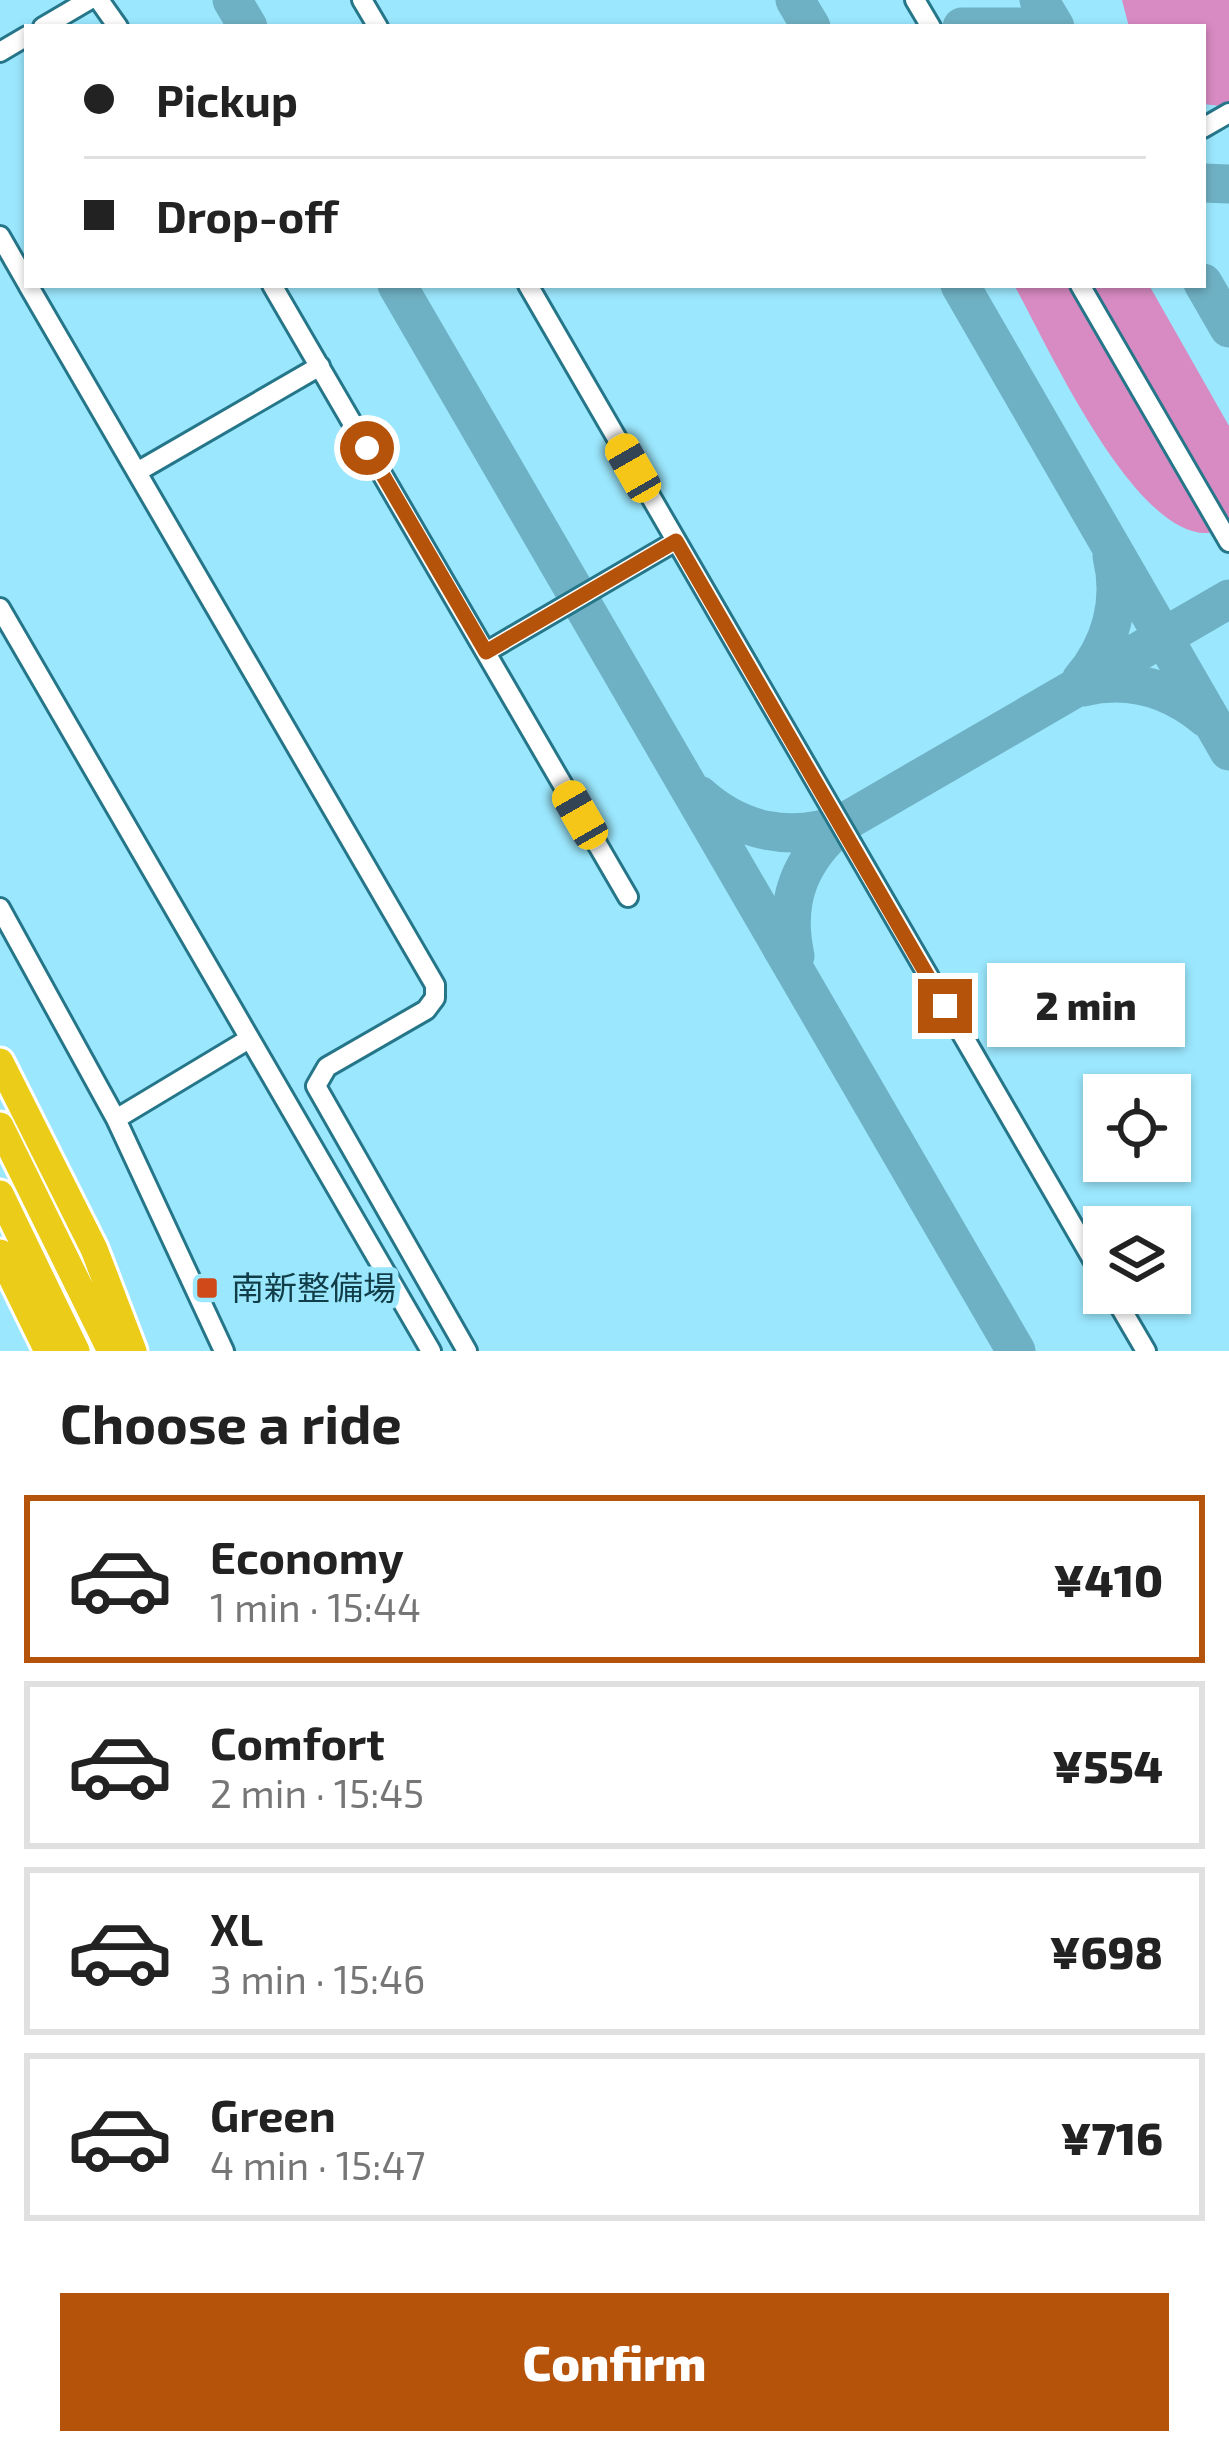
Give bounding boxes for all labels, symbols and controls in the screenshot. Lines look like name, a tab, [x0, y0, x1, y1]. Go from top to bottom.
text: Pickup	[156, 72, 298, 126]
text: Drop-off	[156, 188, 338, 242]
route start	[340, 421, 394, 475]
car	[599, 428, 667, 508]
car	[546, 775, 614, 855]
callout: 2 min	[987, 964, 1185, 1048]
route end	[918, 979, 972, 1033]
text: 2 min	[1035, 981, 1137, 1028]
map controls	[1083, 1074, 1191, 1314]
button: locate	[1083, 1074, 1191, 1182]
button: layers	[1083, 1206, 1191, 1314]
place label: 南新整備場	[231, 1267, 396, 1307]
marker: 南新整備場	[194, 1275, 220, 1301]
text: Choose a ride	[60, 1390, 402, 1455]
icon: car	[66, 1525, 174, 1633]
text: Economy	[210, 1529, 404, 1583]
text: ¥410	[1053, 1552, 1163, 1606]
text: 1 min · 15:44	[210, 1583, 421, 1630]
icon: car	[66, 1711, 174, 1819]
text: Comfort	[210, 1715, 385, 1769]
text: ¥554	[1052, 1738, 1163, 1792]
text: 2 min · 15:45	[210, 1769, 424, 1816]
icon: car	[66, 1897, 174, 2005]
text: XL	[210, 1901, 263, 1955]
text: ¥698	[1050, 1924, 1163, 1978]
text: 3 min · 15:46	[210, 1955, 425, 2002]
icon: car	[66, 2083, 174, 2191]
text: Green	[210, 2087, 336, 2141]
text: ¥716	[1061, 2110, 1163, 2164]
text: 4 min · 15:47	[210, 2141, 425, 2188]
button: Confirm	[60, 2293, 1169, 2431]

